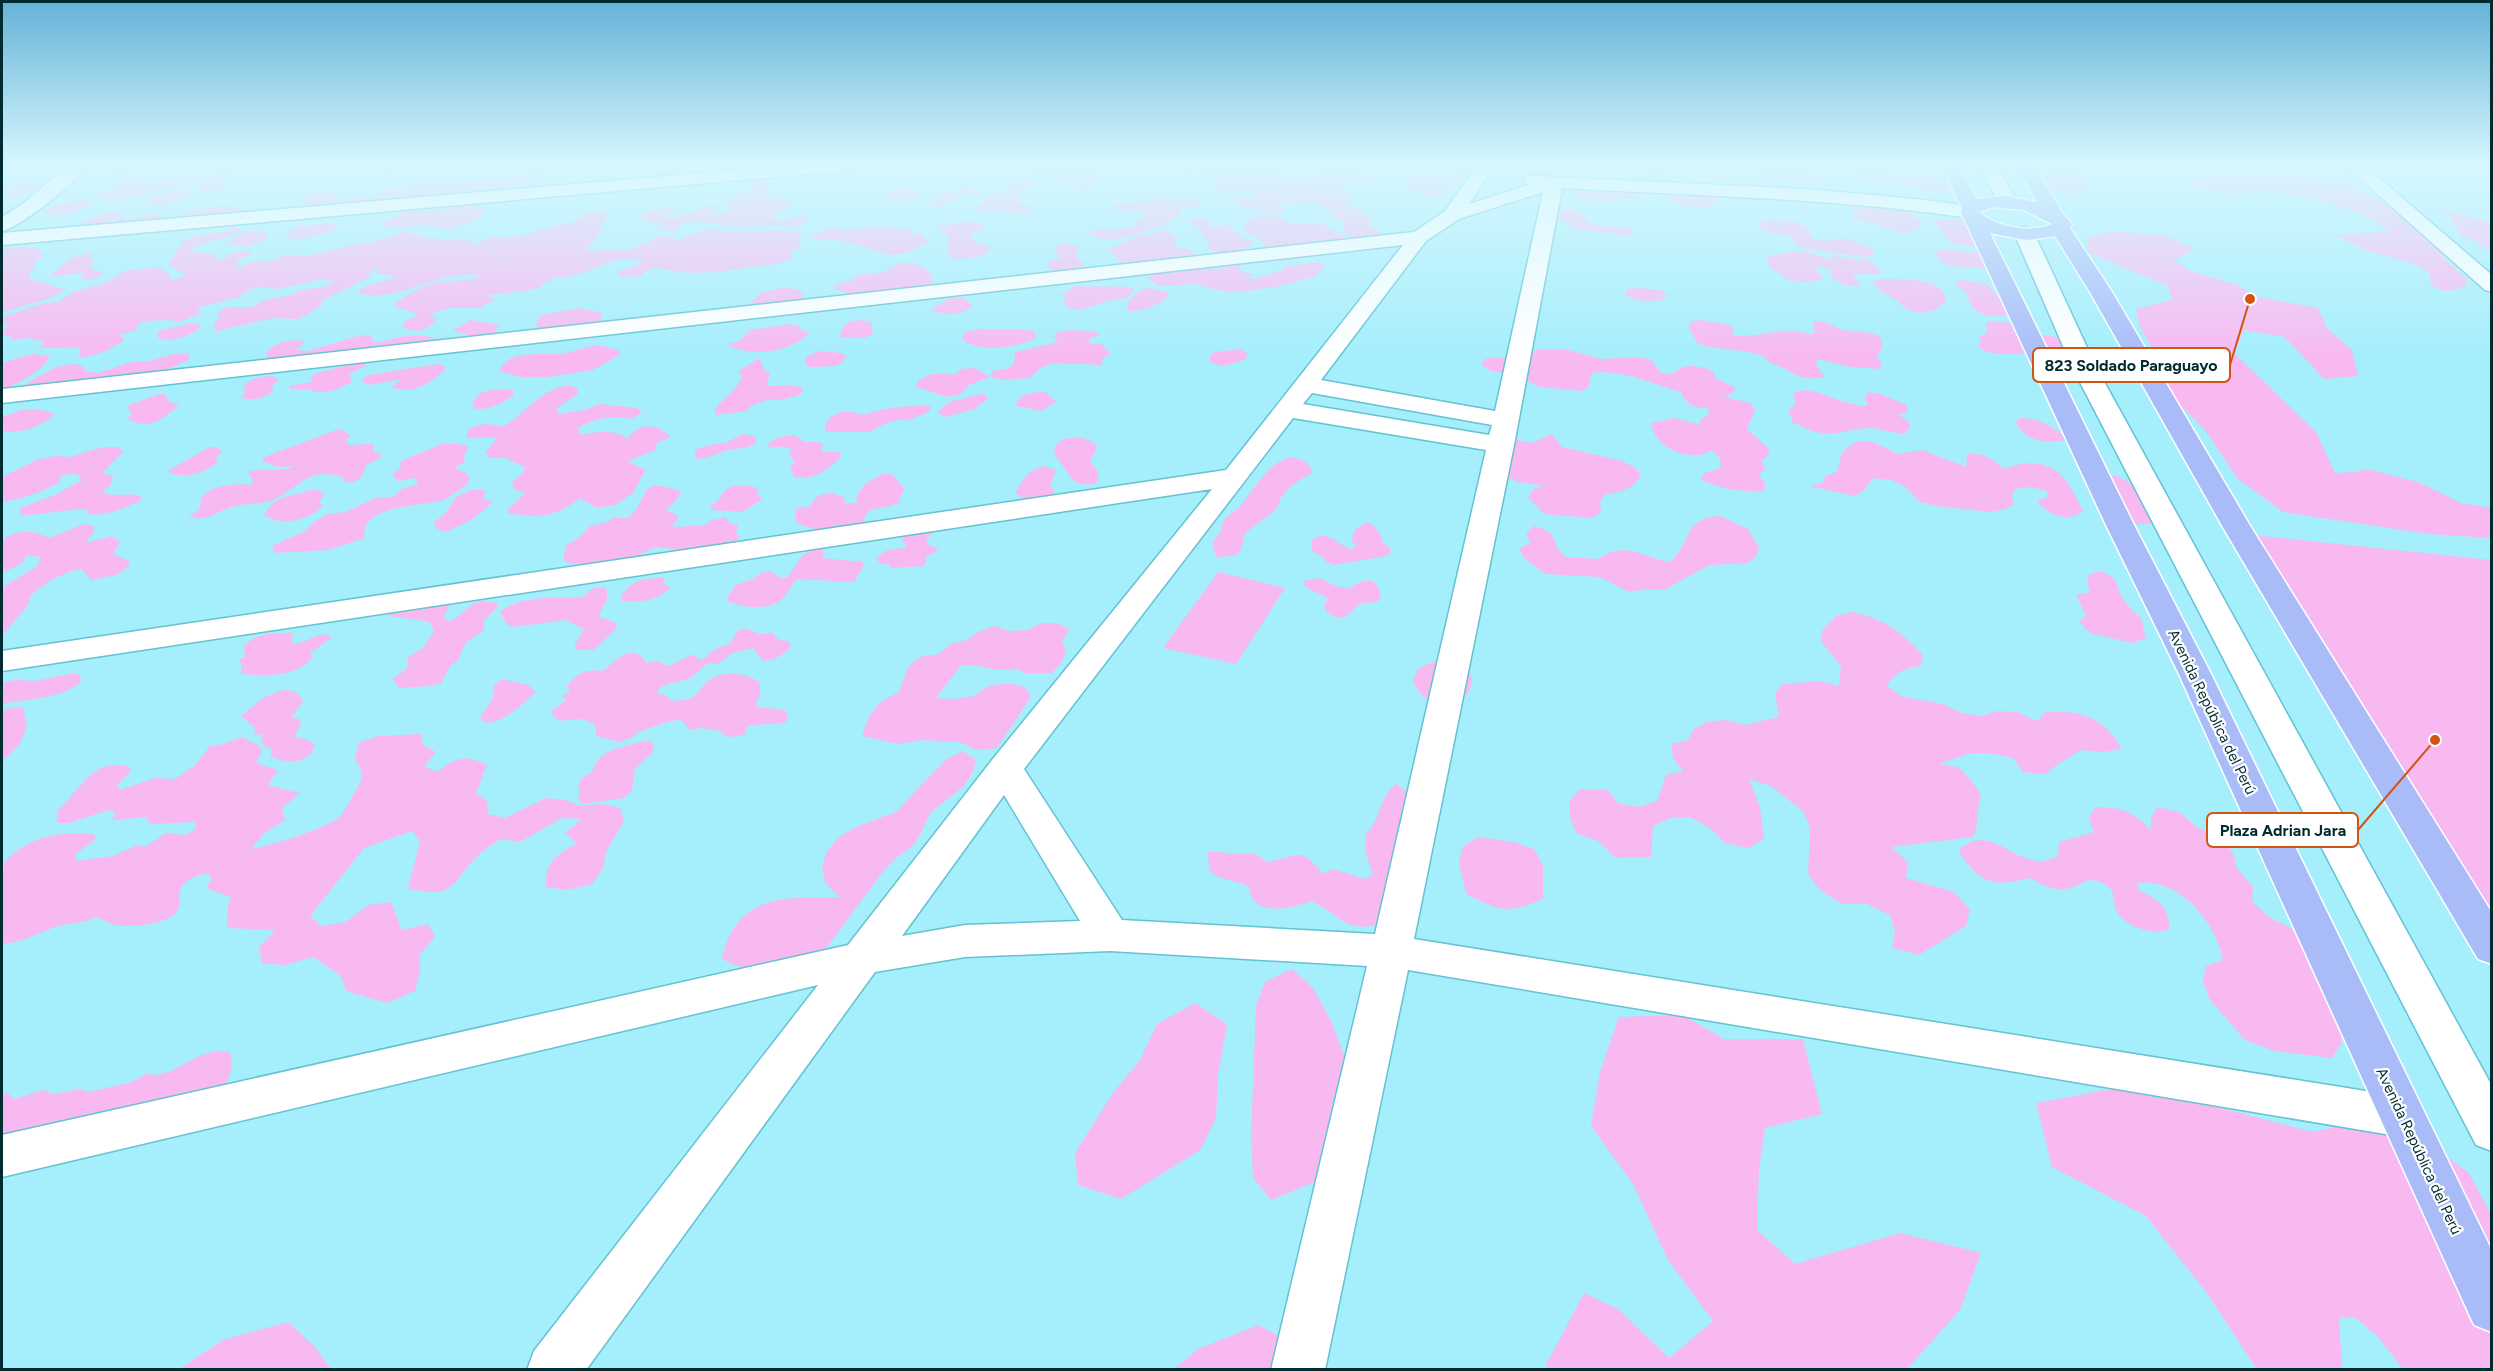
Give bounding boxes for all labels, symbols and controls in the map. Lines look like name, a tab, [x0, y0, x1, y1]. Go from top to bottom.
callout: 823 Soldado Paraguayo	[2033, 348, 2230, 382]
text: 823 Soldado Paraguayo	[2044, 356, 2218, 375]
street label: Avenida República del Perú	[2164, 626, 2260, 798]
callout: Plaza Adrian Jara	[2207, 813, 2358, 847]
text: Plaza Adrian Jara	[2220, 821, 2346, 840]
street label: Avenida República del Perú	[2372, 1065, 2466, 1237]

